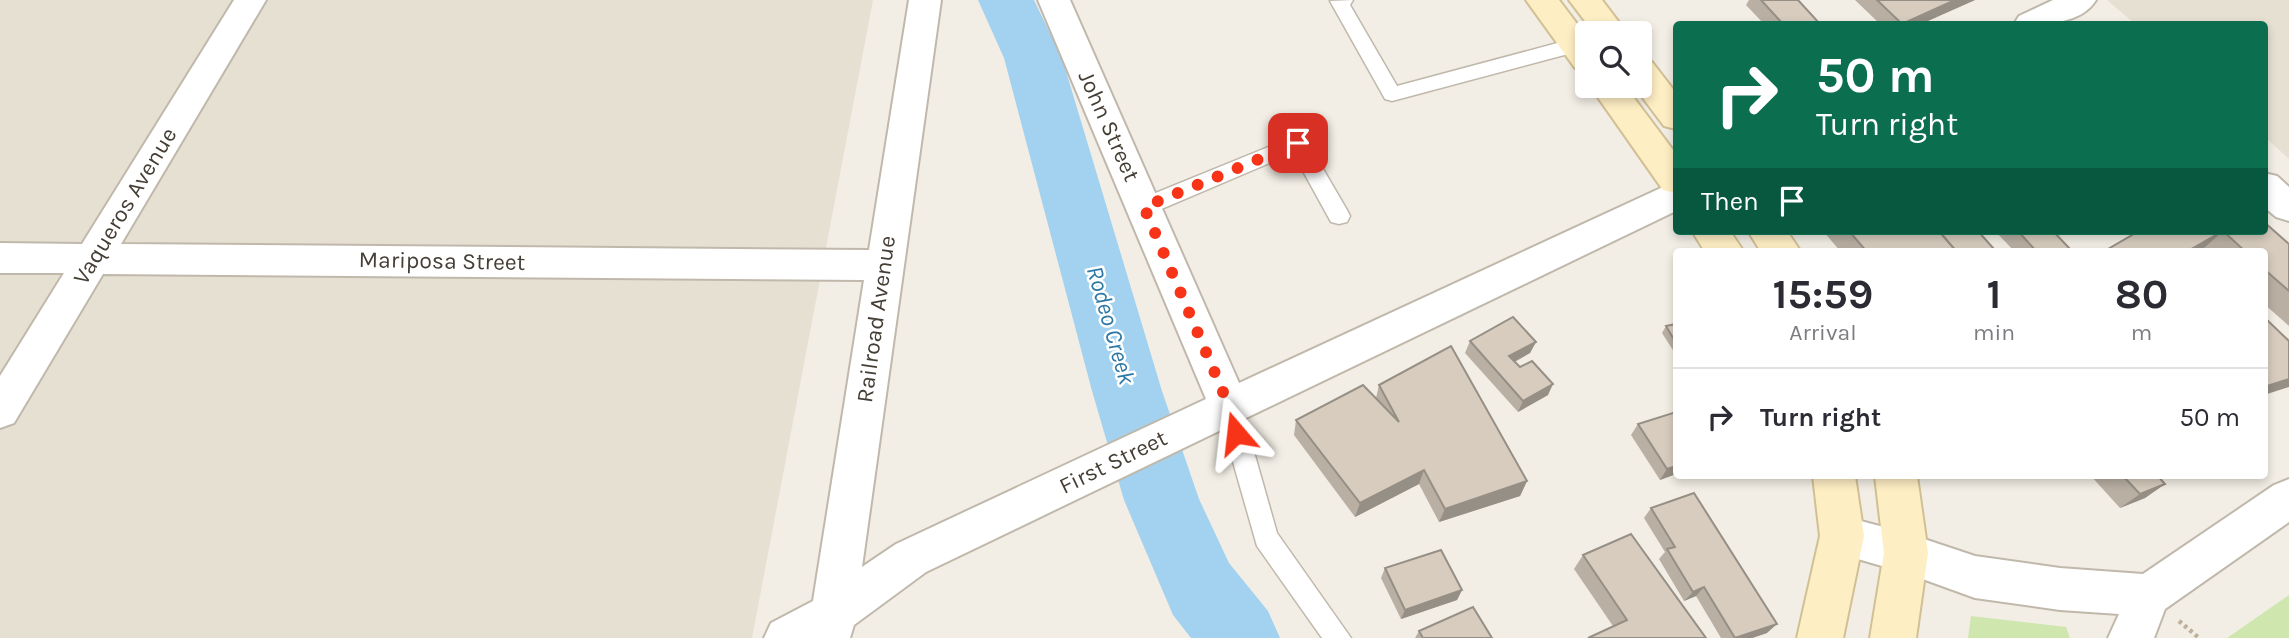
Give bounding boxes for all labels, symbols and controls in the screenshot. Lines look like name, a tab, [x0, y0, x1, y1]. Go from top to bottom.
map controls	[1575, 21, 1652, 98]
button: search	[1575, 21, 1652, 98]
text: 50 m	[1816, 47, 1934, 104]
icon: right	[1701, 49, 1792, 140]
street label: John Street	[1073, 67, 1146, 186]
text: Turn right	[1816, 106, 1958, 143]
pin	[1268, 113, 1328, 173]
street label: Vaqueros Avenue	[68, 123, 182, 289]
icon: arrive	[1279, 124, 1317, 162]
icon: arrive	[1773, 182, 1811, 220]
text: Then	[1701, 186, 1759, 217]
street label: Railroad Avenue	[851, 234, 901, 404]
street label: Mariposa Street	[358, 246, 526, 276]
water label: Rodeo Creek	[1081, 263, 1141, 388]
text: 15:59	[1773, 269, 1873, 319]
text: 1	[1987, 269, 2002, 319]
text: 80	[2115, 269, 2168, 319]
text: Arrival	[1789, 319, 1857, 346]
text: min	[1973, 319, 2015, 346]
text: m	[2131, 319, 2152, 346]
position arrow	[1199, 396, 1273, 470]
icon: right	[1701, 398, 1739, 436]
text: Turn right	[1760, 402, 1881, 433]
text: 50 m	[2179, 402, 2240, 433]
street label: First Street	[1055, 424, 1172, 500]

